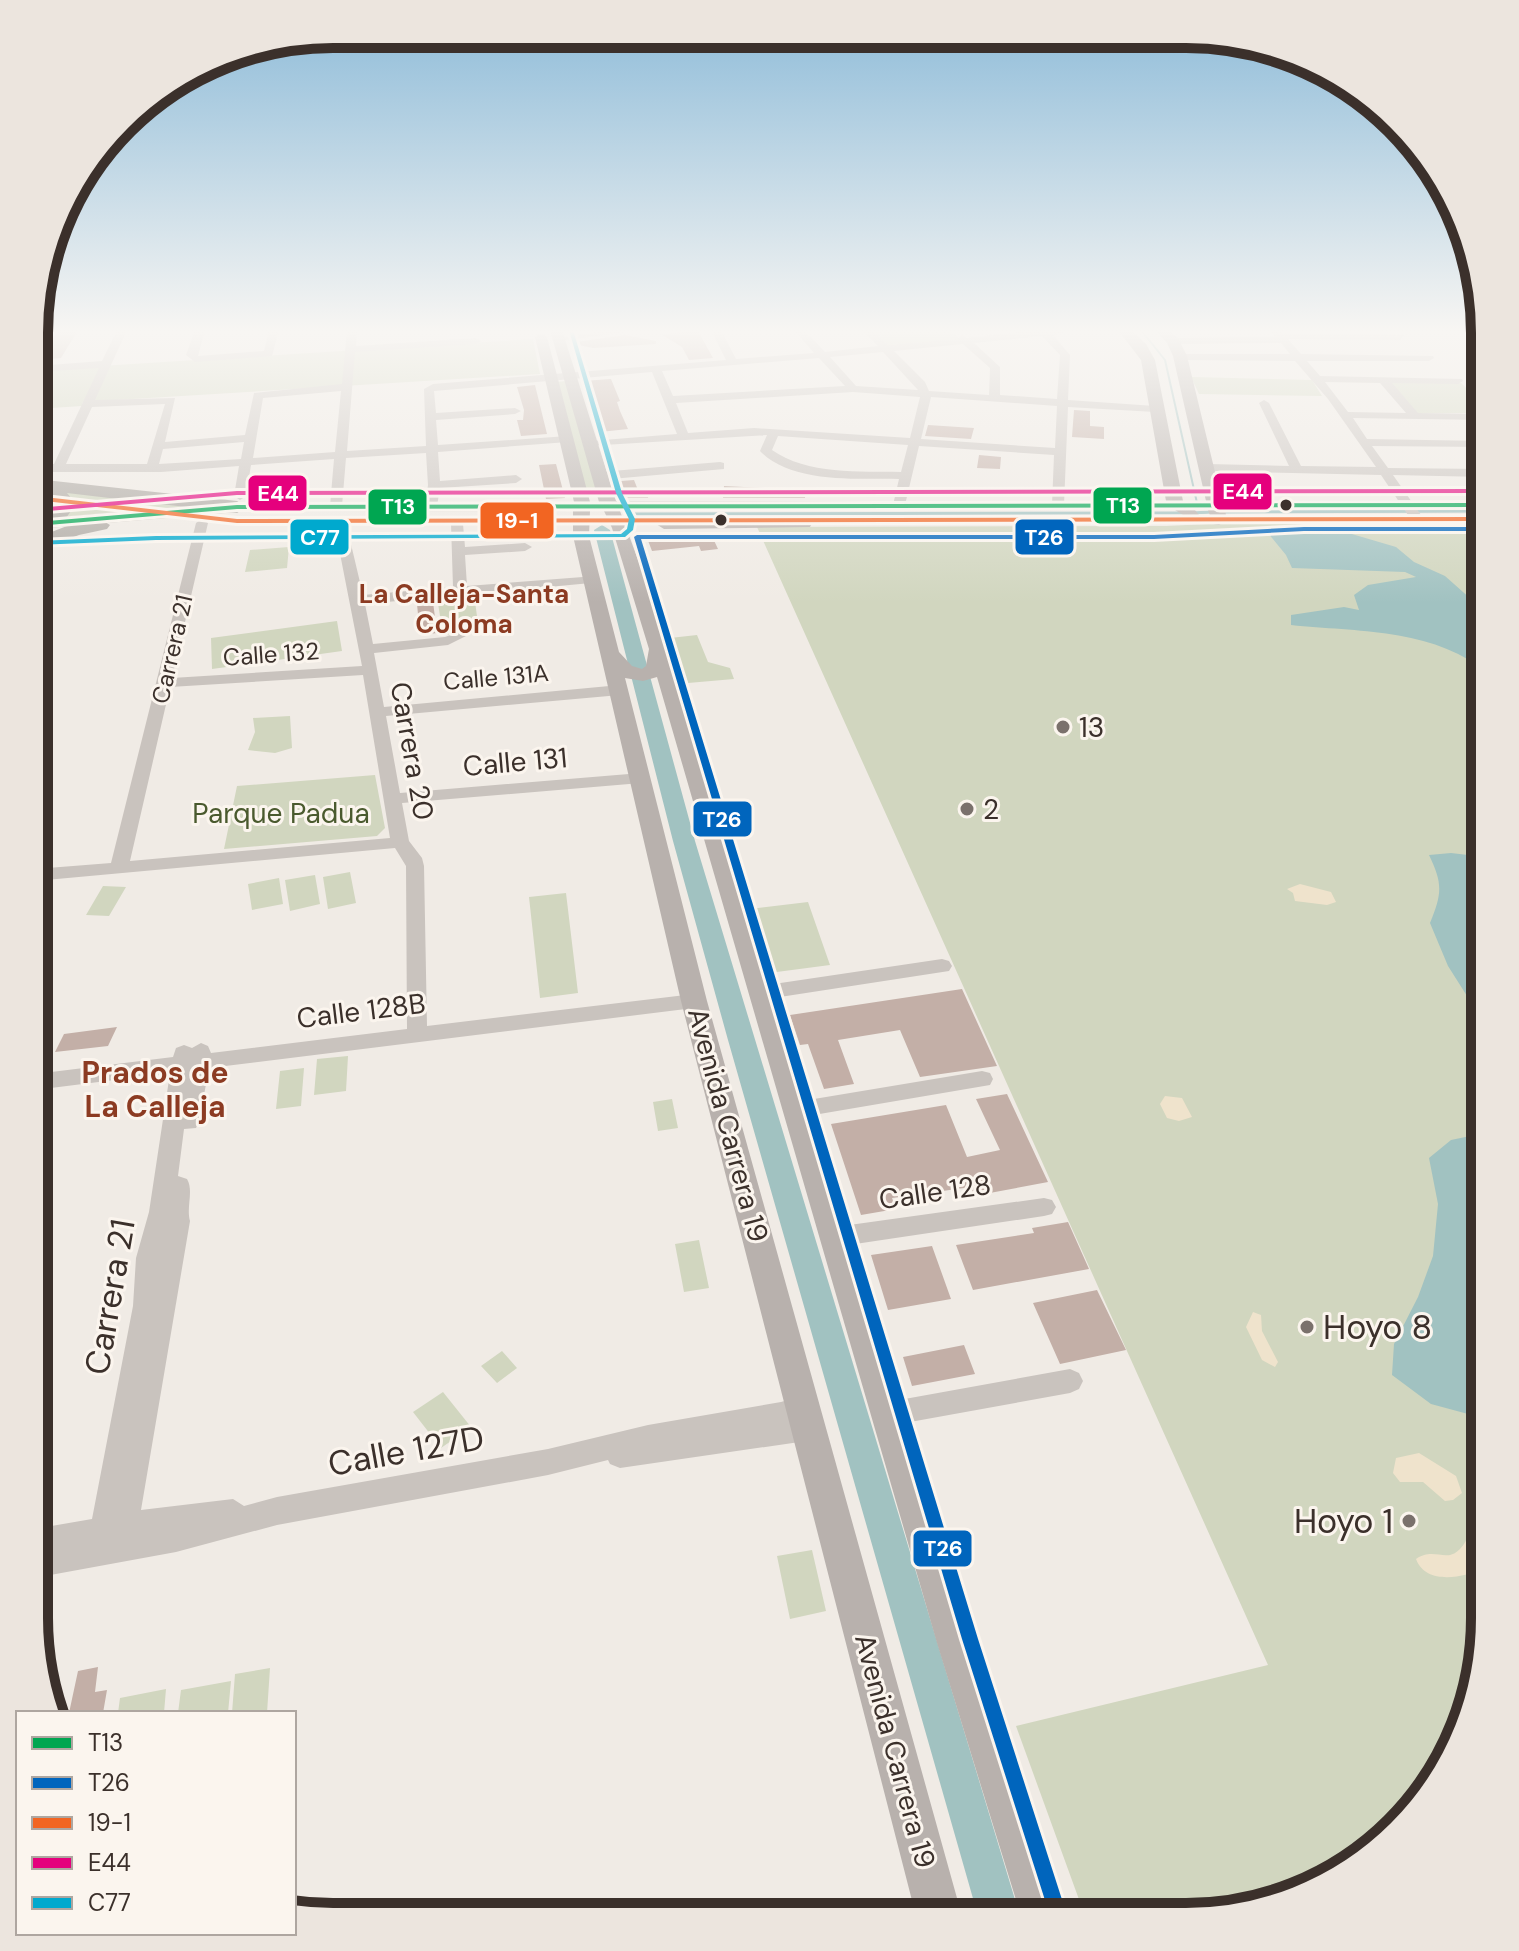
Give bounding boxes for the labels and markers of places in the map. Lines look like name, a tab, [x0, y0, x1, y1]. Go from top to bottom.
unlabelled marker	[1278, 497, 1294, 513]
unlabelled marker	[713, 512, 729, 528]
place label: 13	[1079, 709, 1104, 746]
marker: 13	[1054, 718, 1072, 736]
place label: 2	[983, 791, 999, 828]
marker: 2	[958, 800, 976, 818]
place label: Hoyo 8	[1323, 1305, 1432, 1350]
marker: Hoyo 8	[1298, 1318, 1316, 1336]
place label: Hoyo 1	[1294, 1499, 1393, 1544]
marker: Hoyo 1	[1400, 1512, 1418, 1530]

